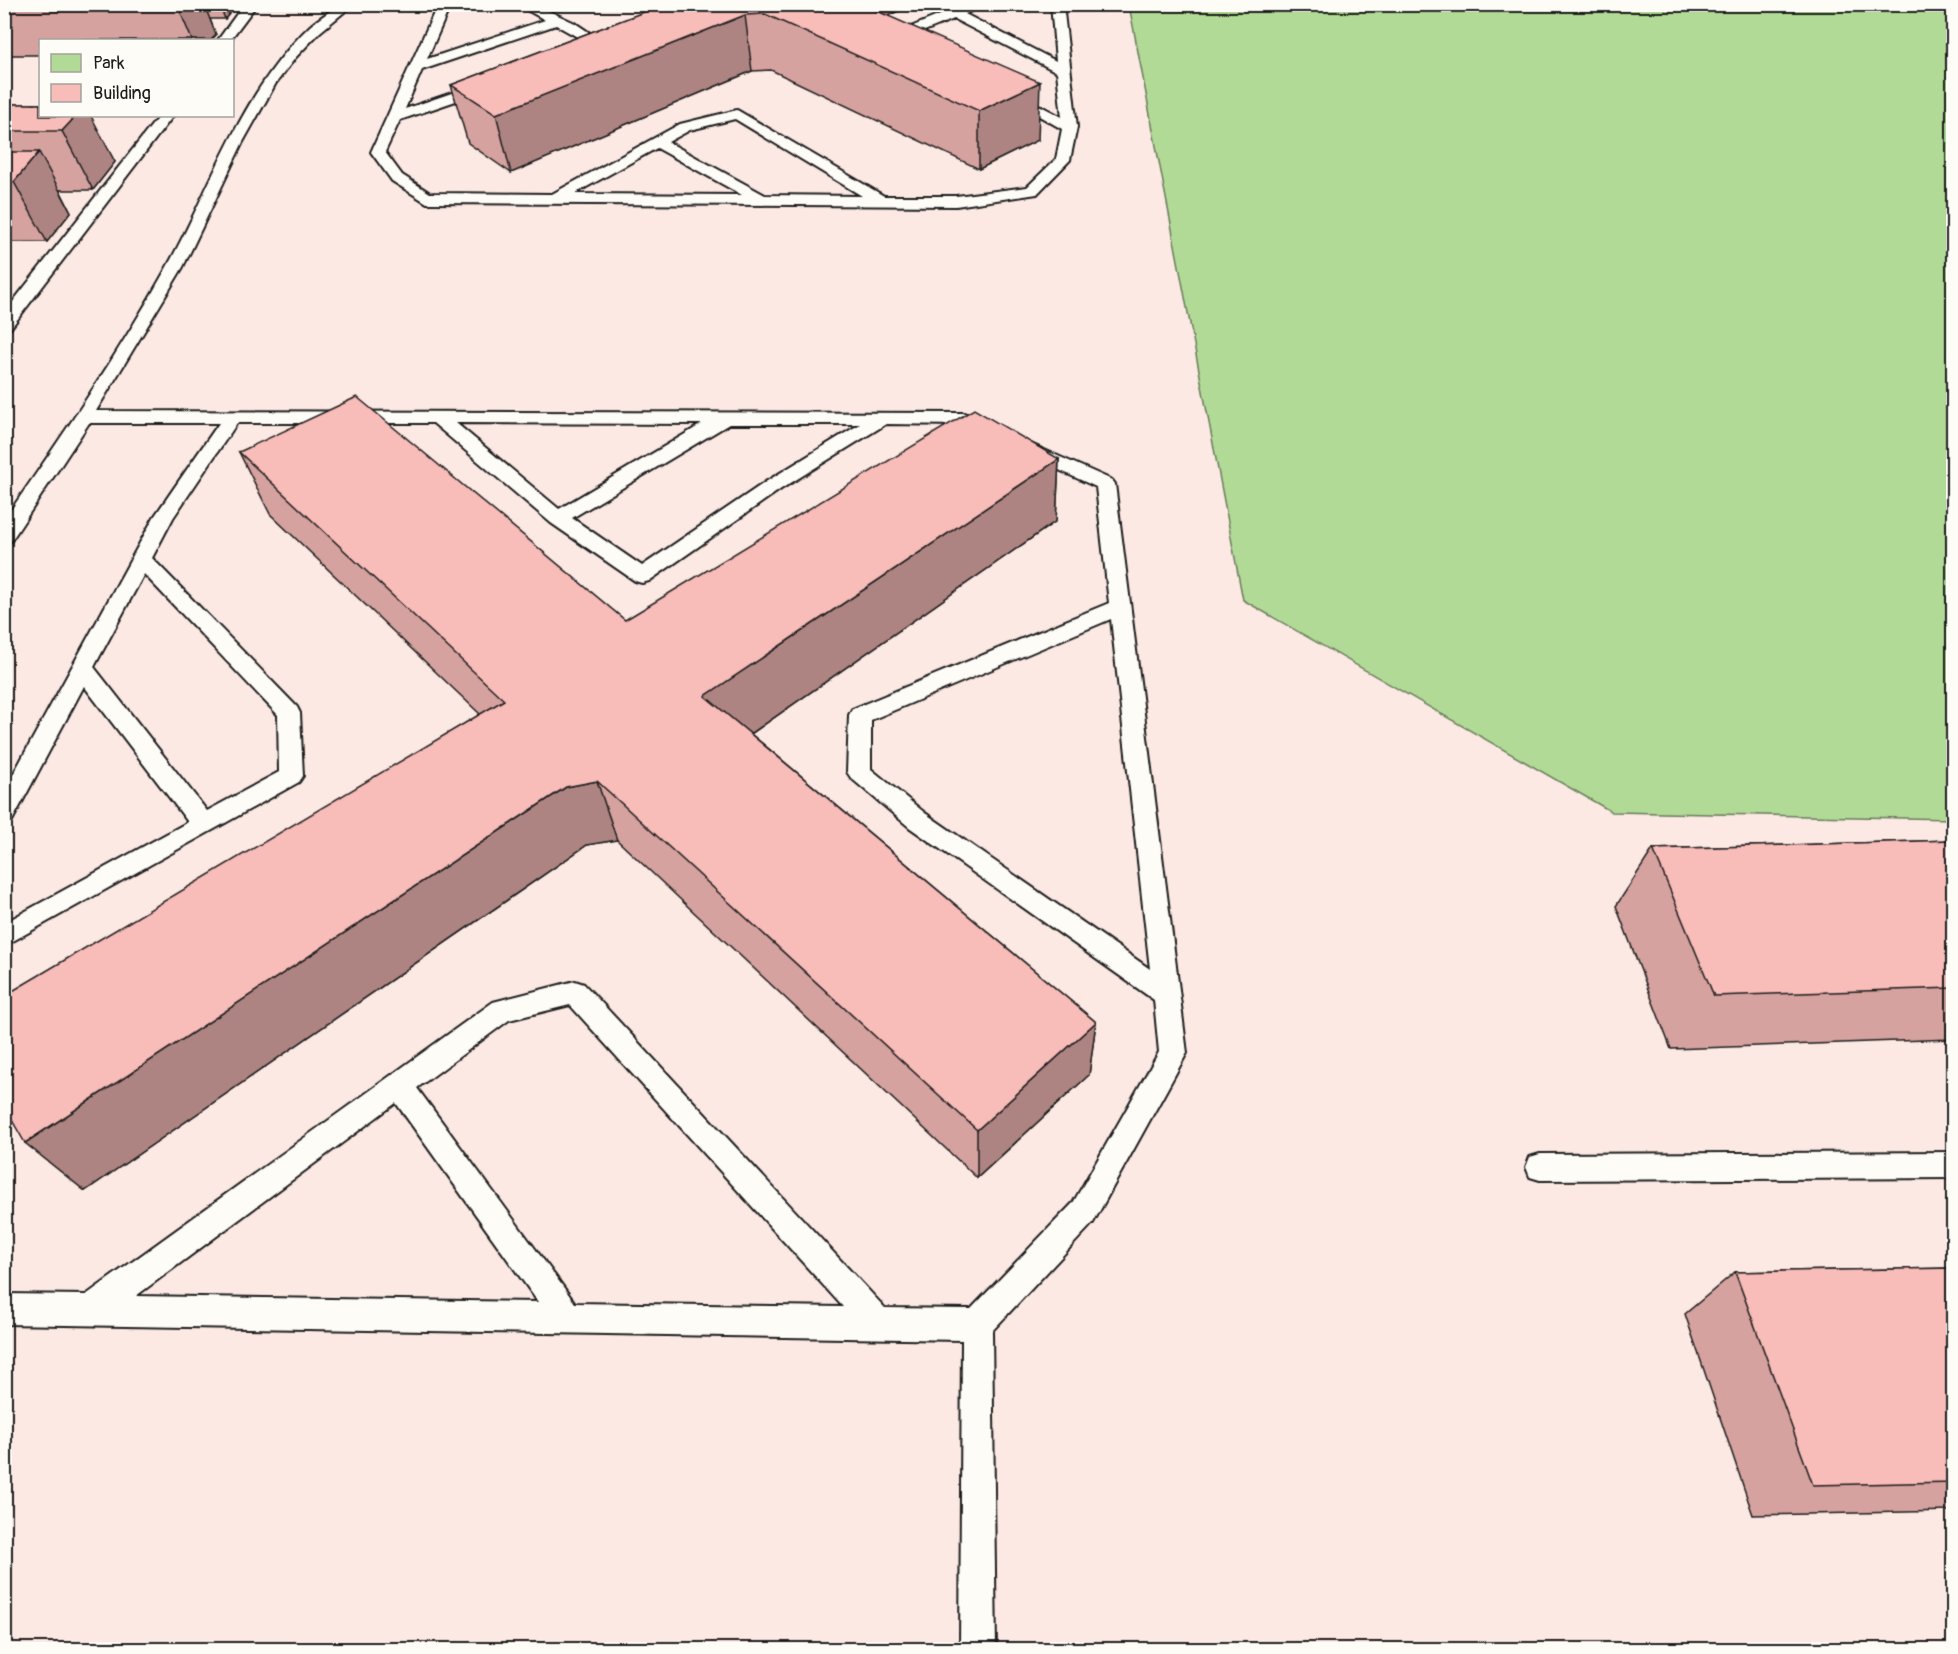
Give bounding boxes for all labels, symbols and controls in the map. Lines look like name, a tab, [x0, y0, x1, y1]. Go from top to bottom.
legend	[39, 39, 234, 117]
text: Park	[93, 52, 125, 75]
text: Building	[93, 82, 151, 105]

